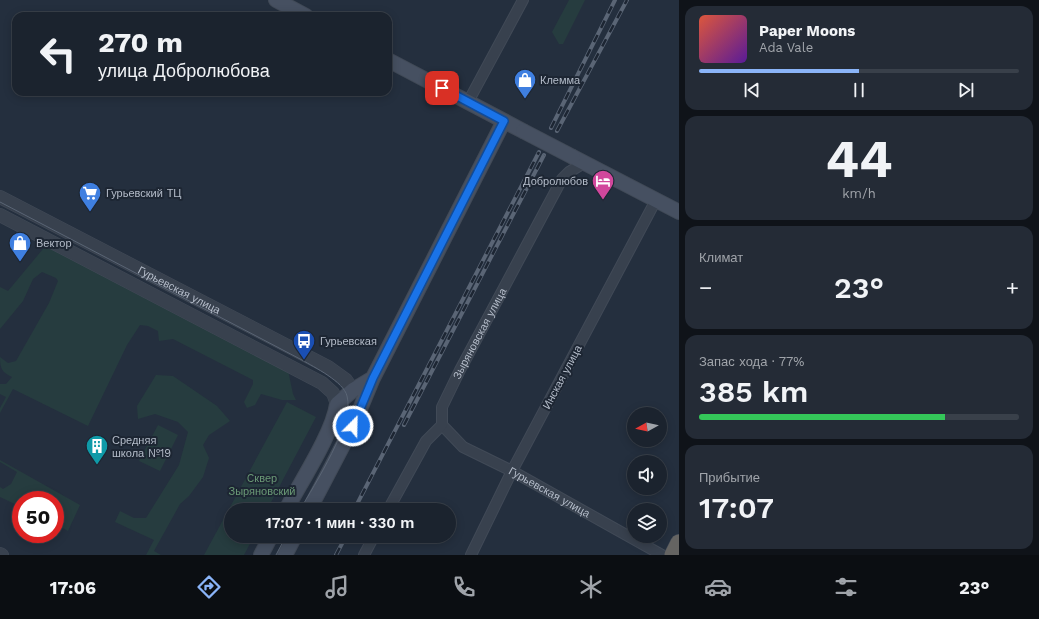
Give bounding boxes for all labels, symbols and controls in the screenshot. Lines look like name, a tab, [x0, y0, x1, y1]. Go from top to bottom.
text: Paper Moons	[759, 22, 855, 40]
text: 270 m	[98, 26, 183, 59]
icon: left	[32, 28, 84, 80]
text: Ada Vale	[759, 40, 813, 55]
text: улица Добролюбова	[98, 60, 270, 81]
shop icon: Клемма	[512, 67, 538, 100]
pin	[425, 71, 459, 105]
place label: Клемма	[540, 74, 581, 87]
icon: arrive	[431, 77, 453, 99]
icon: previous	[741, 79, 763, 101]
icon: pause	[848, 79, 870, 101]
icon: next	[955, 79, 977, 101]
text: 44	[825, 129, 893, 190]
hotel icon: Добролюбов	[590, 168, 616, 201]
place label: Добролюбов	[523, 175, 588, 188]
supermarket icon: Гурьевский ТЦ	[77, 180, 103, 213]
text: km/h	[842, 186, 876, 201]
place label: Гурьевский ТЦ	[106, 187, 182, 200]
shop icon: Вектор	[7, 230, 33, 263]
place label: Вектор	[36, 237, 72, 250]
text: Климат	[699, 250, 743, 265]
street label: Гурьевская улица	[136, 264, 223, 318]
text: 23°	[834, 270, 884, 305]
text: −	[699, 275, 712, 300]
text: +	[1006, 275, 1019, 300]
street label: Зыряновская улица	[451, 285, 510, 381]
bus stop icon: Гурьевская	[291, 328, 317, 361]
place label: Гурьевская	[320, 335, 377, 348]
street label: Инская улица	[540, 342, 585, 411]
text: Запас хода · 77%	[699, 354, 804, 369]
text: 385 km	[699, 374, 808, 409]
position arrow	[332, 405, 374, 447]
north arrow	[627, 407, 667, 447]
map controls	[627, 407, 667, 543]
building icon: Средняя школа №19	[84, 433, 110, 466]
place label: Средняя школа №19	[112, 434, 171, 460]
button: sound	[627, 455, 667, 495]
street label: Гурьевская улица	[506, 465, 593, 521]
text: Прибытие	[699, 470, 760, 485]
park label: Cквер Зыряновский	[228, 472, 296, 498]
text: 17:07	[699, 490, 774, 525]
speed limit sign: 50	[12, 491, 64, 543]
button: layers	[627, 503, 667, 543]
text: 17:07 · 1 мин · 330 m	[265, 514, 415, 532]
icon: directions	[195, 573, 223, 601]
icon: music	[323, 573, 351, 601]
icon: phone	[450, 573, 478, 601]
icon: climate	[577, 573, 605, 601]
icon: car	[704, 573, 732, 601]
icon: filters	[832, 573, 860, 601]
text: 17:06	[50, 577, 96, 598]
text: 23°	[959, 577, 989, 598]

